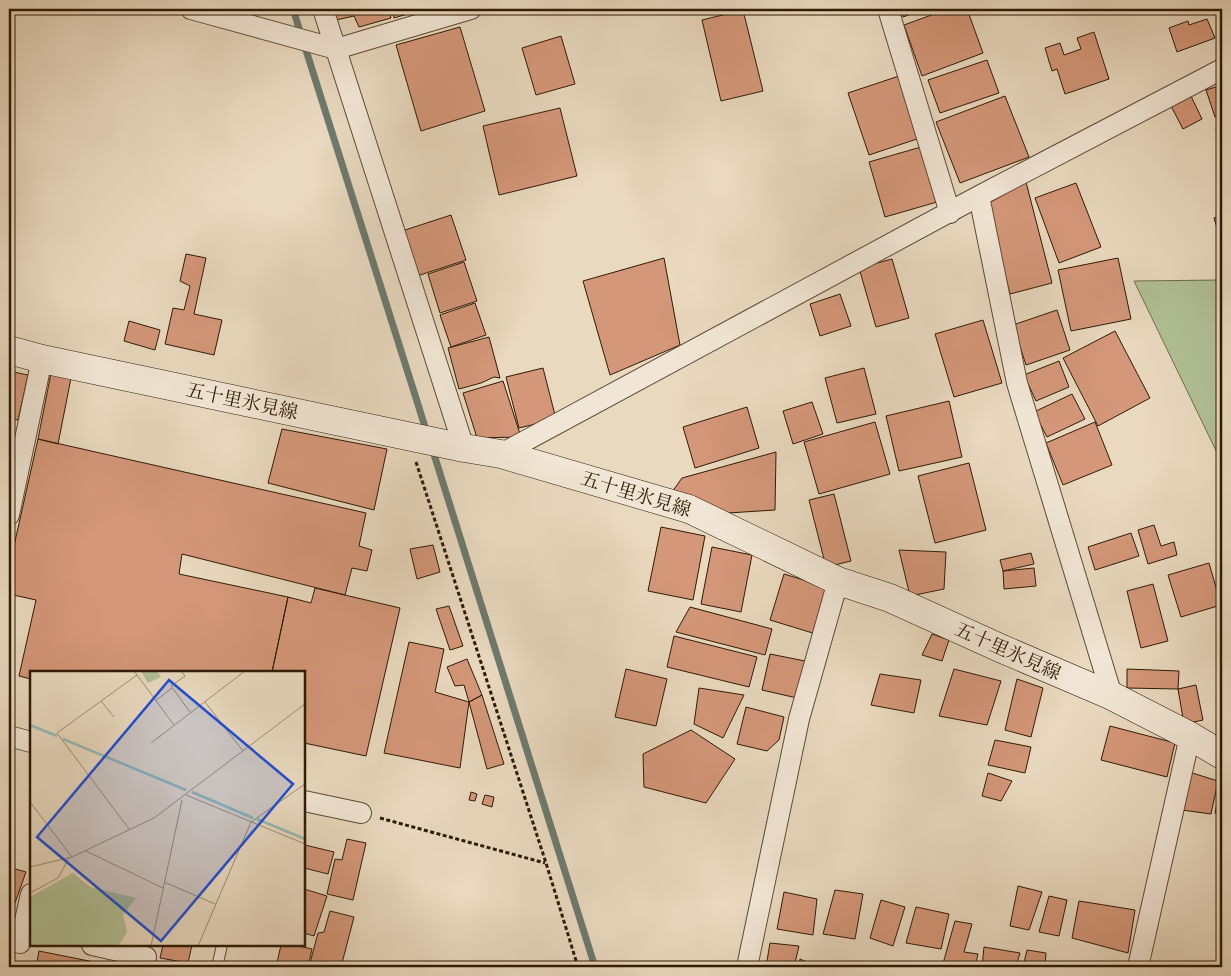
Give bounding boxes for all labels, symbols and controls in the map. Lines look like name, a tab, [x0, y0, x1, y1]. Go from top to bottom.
street label: 五十里氷見線	[184, 377, 300, 425]
street label: 五十里氷見線	[578, 465, 694, 523]
street label: 五十里氷見線	[951, 616, 1065, 686]
inset map	[30, 671, 305, 946]

